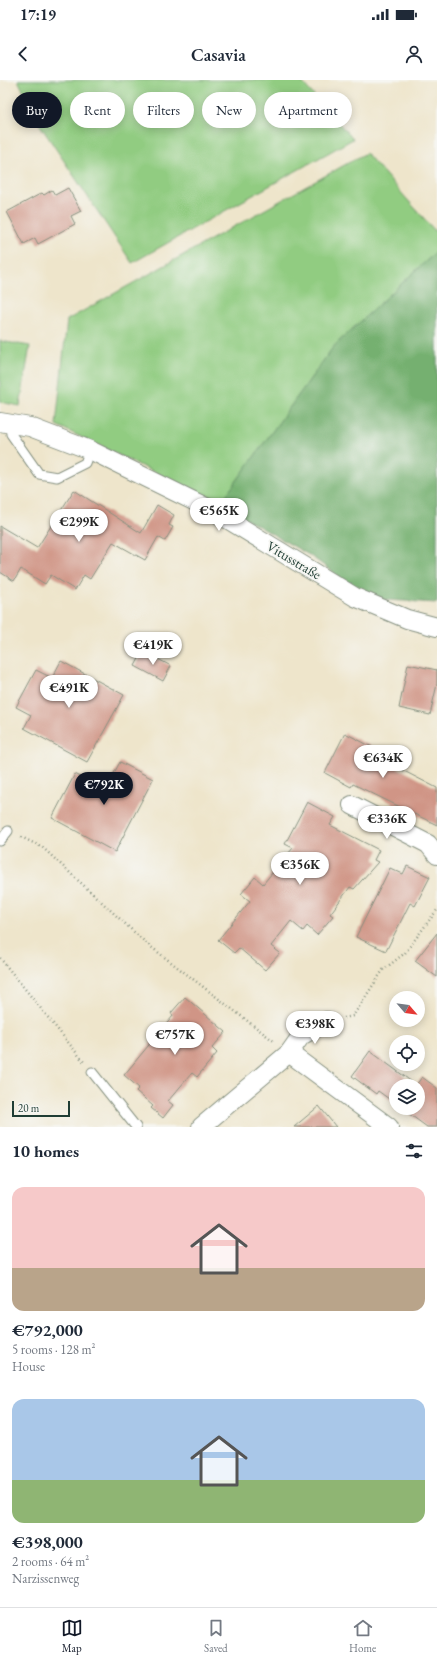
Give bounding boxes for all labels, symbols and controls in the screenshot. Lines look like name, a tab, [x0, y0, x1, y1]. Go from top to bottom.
text: 17:19	[20, 5, 56, 24]
icon: back	[12, 43, 34, 65]
text: Casavia	[191, 43, 246, 66]
icon: person	[403, 43, 425, 65]
chip: Buy	[12, 92, 62, 128]
chip: Rent	[70, 92, 125, 128]
chip: Filters	[133, 92, 194, 128]
chip: New	[202, 92, 256, 128]
chip: Apartment	[264, 92, 352, 128]
pin: €565K	[191, 498, 247, 532]
text: €565K	[199, 502, 239, 519]
pin: €299K	[51, 509, 107, 543]
text: €299K	[59, 513, 99, 530]
street label: Vitusstraße	[263, 537, 325, 584]
pin: €419K	[125, 632, 181, 666]
text: €419K	[133, 636, 173, 653]
pin: €491K	[41, 675, 97, 709]
text: €491K	[49, 679, 89, 696]
pin: €634K	[355, 745, 411, 779]
text: €634K	[363, 749, 403, 766]
pin: €792K	[76, 772, 132, 806]
text: €792K	[84, 776, 124, 793]
pin: €336K	[359, 806, 415, 840]
text: €336K	[367, 810, 407, 827]
pin: €356K	[272, 852, 328, 886]
text: €356K	[280, 856, 320, 873]
north arrow	[389, 991, 425, 1027]
map controls	[389, 991, 425, 1115]
pin: €398K	[287, 1011, 343, 1045]
text: €398K	[295, 1015, 335, 1032]
pin: €757K	[147, 1022, 203, 1056]
text: €757K	[155, 1026, 195, 1043]
button: locate	[389, 1035, 425, 1071]
button: layers	[389, 1079, 425, 1115]
scale bar	[12, 1099, 70, 1118]
text: 20 m	[18, 1101, 39, 1115]
text: 10 homes	[12, 1140, 79, 1162]
icon: filters	[403, 1140, 425, 1162]
icon: home	[183, 1213, 255, 1285]
text: €792,000	[12, 1319, 83, 1341]
text: 5 rooms · 128 m²	[12, 1341, 96, 1358]
text: House	[12, 1358, 45, 1375]
icon: home	[183, 1425, 255, 1497]
text: €398,000	[12, 1531, 83, 1553]
text: 2 rooms · 64 m²	[12, 1553, 89, 1570]
text: Narzissenweg	[12, 1570, 79, 1587]
tab: Map	[61, 1617, 83, 1655]
tab: Saved	[204, 1617, 228, 1655]
tab: Home	[349, 1617, 376, 1655]

